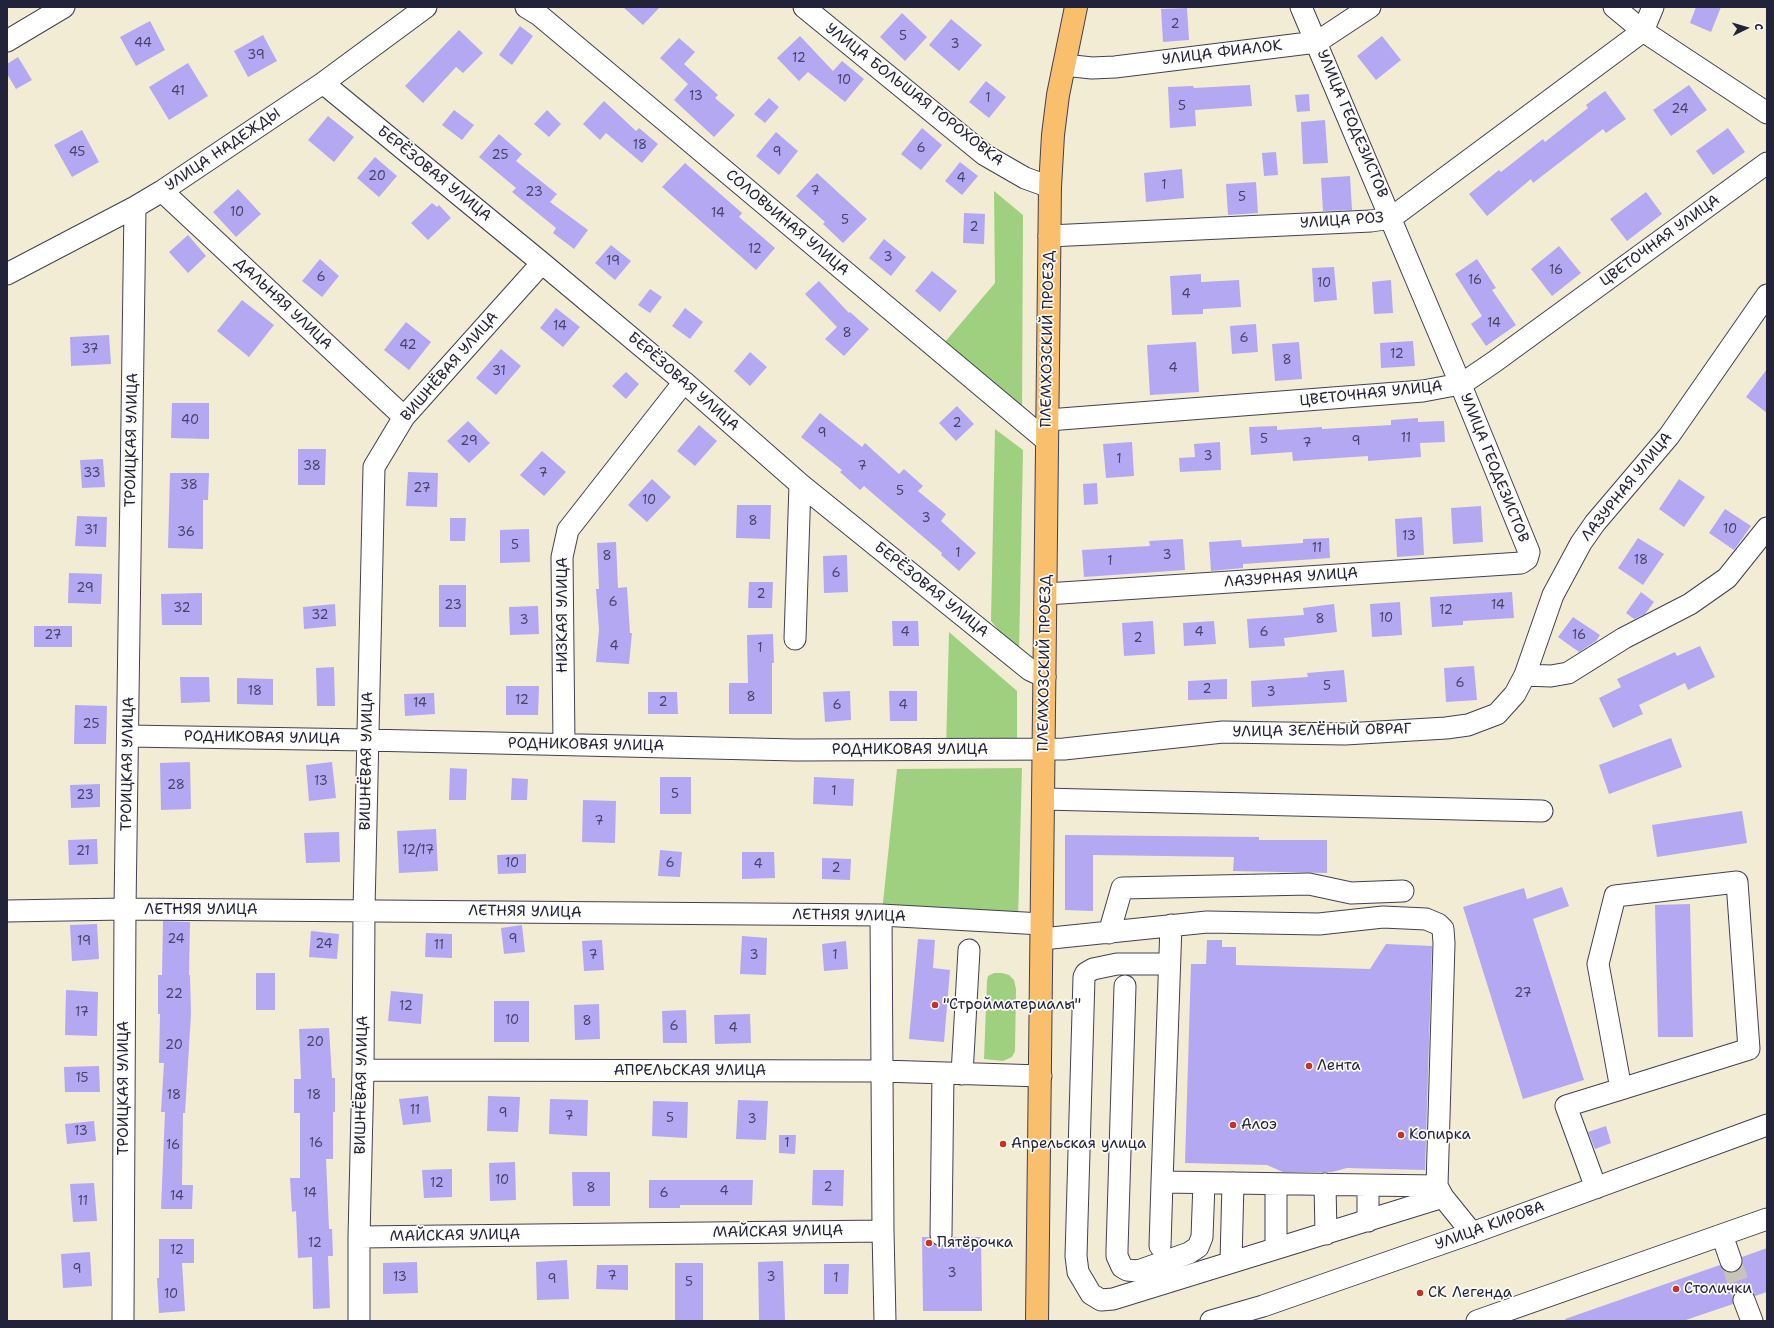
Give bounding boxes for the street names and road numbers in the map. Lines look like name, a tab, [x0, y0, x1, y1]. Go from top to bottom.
street label: УЛИЦА БОЛЬШАЯ ГОРОХОВКА	[821, 20, 1007, 170]
street label: УЛИЦА ФИАЛОК	[1161, 37, 1283, 69]
street label: УЛИЦА ГЕОДЕЗИСТОВ	[1313, 47, 1391, 201]
street label: УЛИЦА НАДЕЖДЫ	[162, 105, 284, 195]
street label: БЕРЁЗОВАЯ УЛИЦА	[373, 122, 495, 226]
street label: СОЛОВЬИНАЯ УЛИЦА	[722, 166, 852, 280]
street label: ЦВЕТОЧНАЯ УЛИЦА	[1597, 191, 1723, 291]
street label: УЛИЦА РОЗ	[1299, 209, 1385, 233]
street label: ПЛЕМХОЗСКИЙ ПРОЕЗД	[1037, 250, 1059, 428]
street label: ДАЛЬНЯЯ УЛИЦА	[231, 254, 335, 354]
street label: ВИШНЁВАЯ УЛИЦА	[398, 309, 502, 425]
street label: БЕРЁЗОВАЯ УЛИЦА	[624, 329, 742, 435]
street label: ТРОИЦКАЯ УЛИЦА	[122, 373, 142, 507]
street label: ЦВЕТОЧНАЯ УЛИЦА	[1299, 378, 1443, 410]
street label: УЛИЦА ГЕОДЕЗИСТОВ	[1456, 391, 1532, 545]
street label: ЛАЗУРНАЯ УЛИЦА	[1578, 429, 1676, 545]
street label: БЕРЁЗОВАЯ УЛИЦА	[870, 538, 992, 642]
street label: НИЗКАЯ УЛИЦА	[554, 557, 572, 673]
street label: ЛАЗУРНАЯ УЛИЦА	[1223, 564, 1359, 592]
street label: ПЛЕМХОЗСКИЙ ПРОЕЗД	[1034, 574, 1056, 752]
street label: ВИШНЁВАЯ УЛИЦА	[357, 691, 377, 831]
street label: ТРОИЦКАЯ УЛИЦА	[118, 697, 138, 831]
street label: УЛИЦА ЗЕЛЁНЫЙ ОВРАГ	[1232, 720, 1412, 742]
street label: РОДНИКОВАЯ УЛИЦА	[184, 728, 340, 748]
street label: РОДНИКОВАЯ УЛИЦА	[508, 735, 664, 755]
street label: РОДНИКОВАЯ УЛИЦА	[832, 741, 988, 759]
street label: ЛЕТНЯЯ УЛИЦА	[144, 901, 258, 919]
street label: ЛЕТНЯЯ УЛИЦА	[468, 902, 582, 922]
street label: ЛЕТНЯЯ УЛИЦА	[792, 906, 906, 926]
street label: ВИШНЁВАЯ УЛИЦА	[352, 1015, 372, 1155]
street label: ТРОИЦКАЯ УЛИЦА	[115, 1021, 133, 1155]
street label: АПРЕЛЬСКАЯ УЛИЦА	[614, 1062, 766, 1080]
street label: УЛИЦА КИРОВА	[1433, 1198, 1547, 1254]
street label: МАЙСКАЯ УЛИЦА	[713, 1222, 843, 1242]
street label: МАЙСКАЯ УЛИЦА	[390, 1226, 520, 1246]

